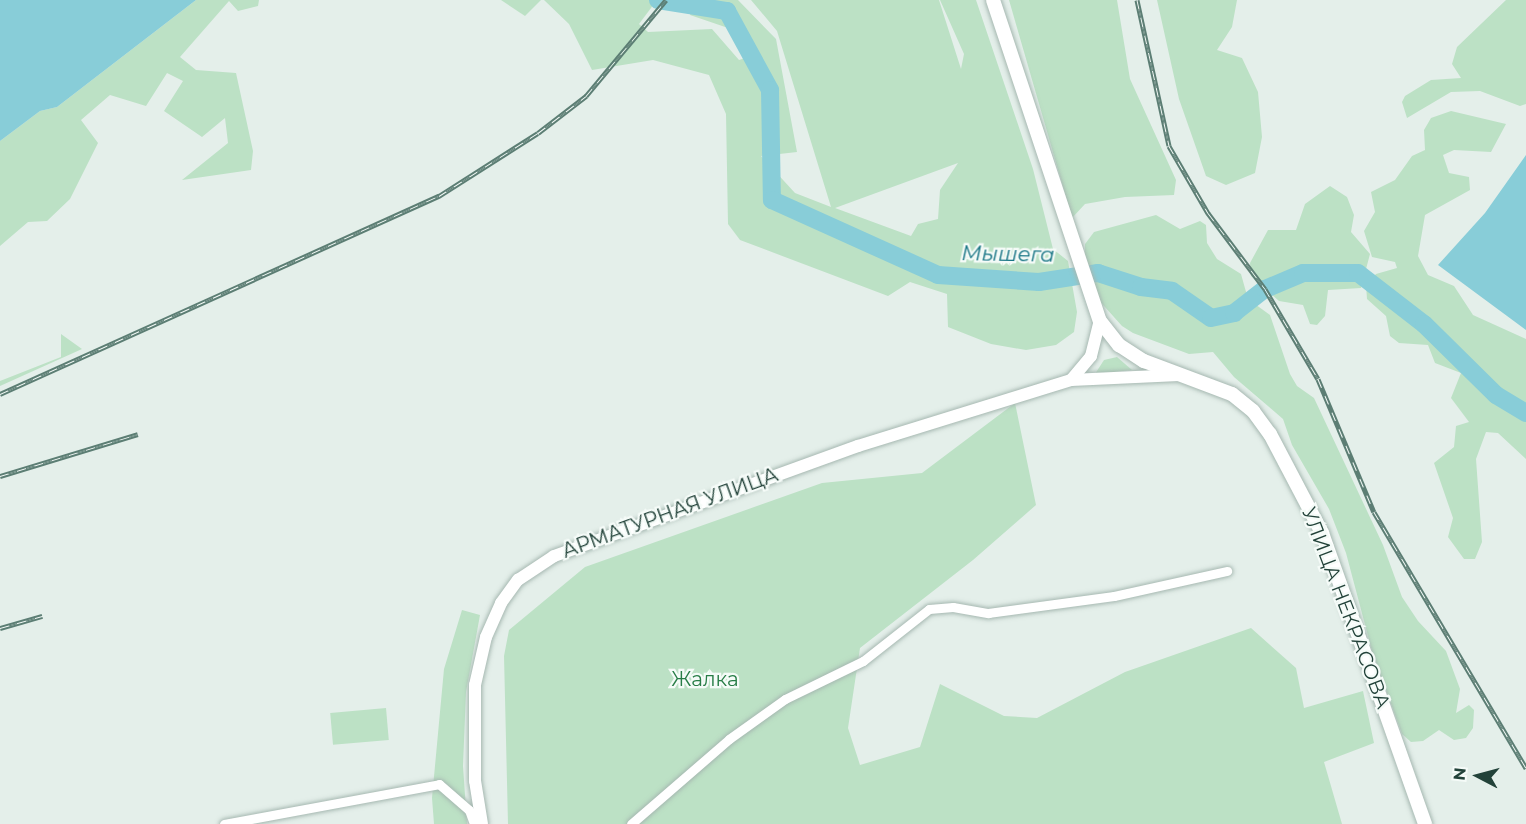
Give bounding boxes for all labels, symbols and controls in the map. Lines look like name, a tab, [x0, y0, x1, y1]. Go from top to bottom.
water label: Мышега	[961, 241, 1055, 267]
street label: АРМАТУРНАЯ УЛИЦА	[559, 463, 781, 563]
street label: УЛИЦА НЕКРАСОВА	[1297, 504, 1395, 712]
park label: Жалка	[671, 667, 739, 691]
north arrow	[1448, 746, 1508, 806]
text: N	[1449, 767, 1470, 781]

